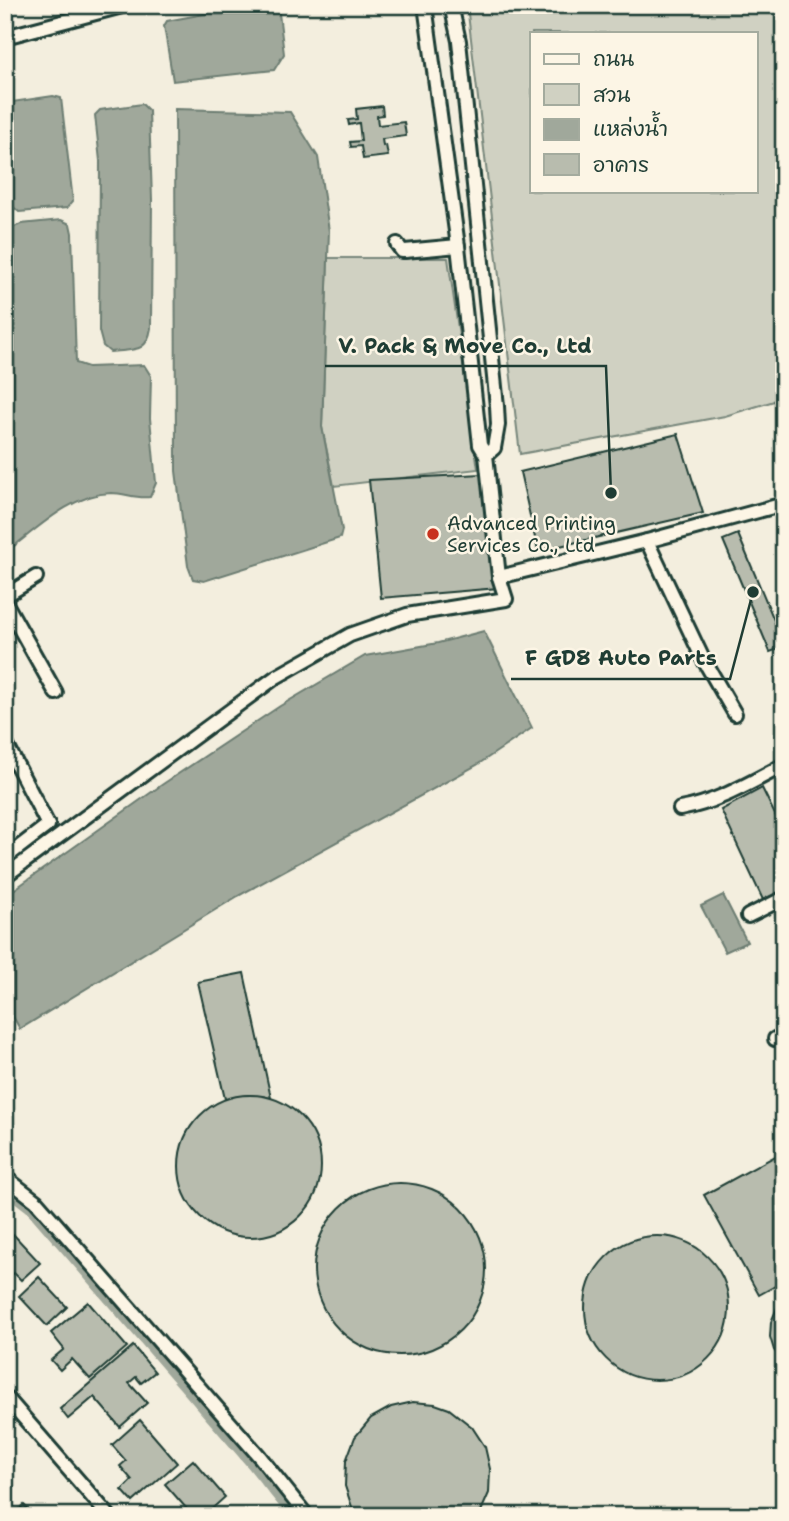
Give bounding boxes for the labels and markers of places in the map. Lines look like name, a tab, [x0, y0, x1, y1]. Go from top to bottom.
callout: V. Pack & Move Co., Ltd	[325, 324, 606, 366]
place label: Advanced Printing Services Co., Ltd	[447, 511, 616, 558]
marker: Advanced Printing Services Co., Ltd	[425, 526, 441, 542]
callout: F GD8 Auto Parts	[511, 637, 730, 679]

